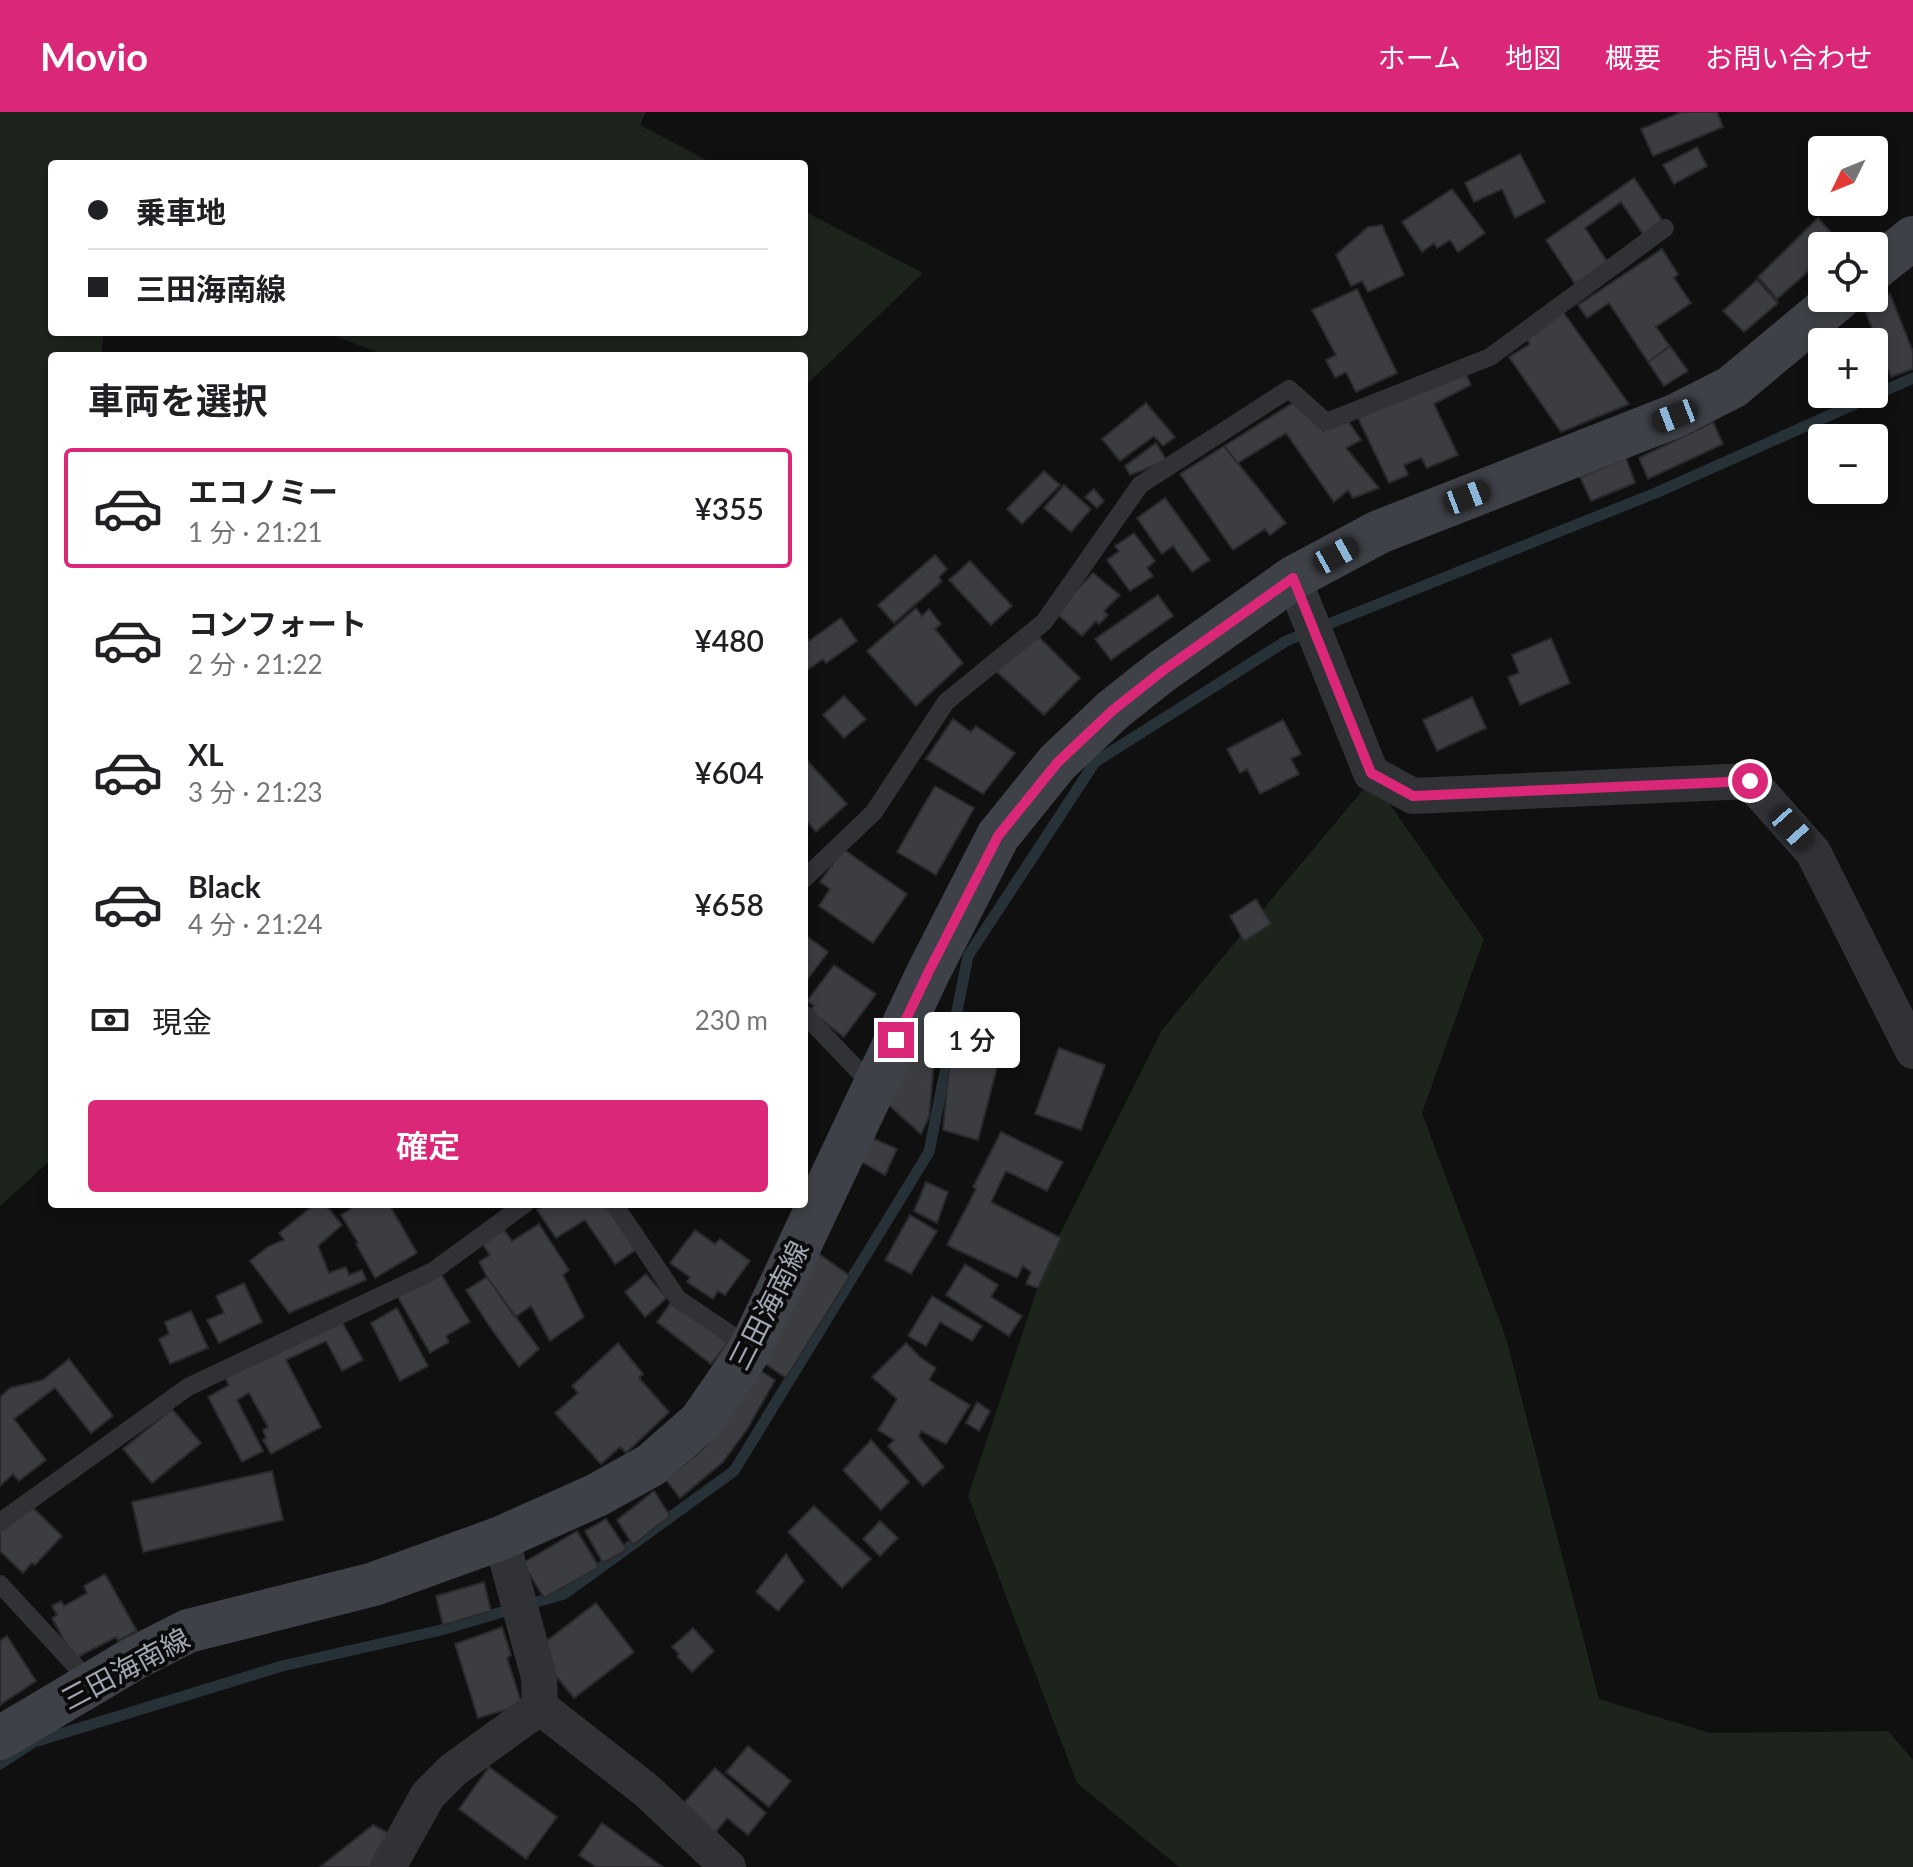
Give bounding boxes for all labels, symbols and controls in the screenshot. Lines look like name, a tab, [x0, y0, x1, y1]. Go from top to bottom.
text: Movio	[40, 33, 148, 79]
text: ホーム	[1378, 40, 1461, 74]
text: 地図	[1505, 40, 1561, 74]
text: 概要	[1605, 40, 1661, 74]
text: お問い合わせ	[1705, 40, 1873, 74]
north arrow	[1808, 136, 1888, 216]
map controls	[1808, 136, 1888, 504]
text: 乗車地	[136, 193, 226, 229]
button: locate	[1808, 232, 1888, 312]
text: 三田海南線	[136, 270, 286, 306]
button: +	[1808, 328, 1888, 408]
text: 車両を選択	[88, 378, 268, 422]
car	[1648, 396, 1702, 436]
button: −	[1808, 424, 1888, 504]
icon: car	[92, 472, 164, 544]
text: エコノミー	[188, 473, 338, 509]
car	[1440, 477, 1494, 517]
text: ¥355	[694, 490, 764, 526]
text: 1 分 · 21:21	[188, 516, 323, 548]
car	[1309, 533, 1363, 577]
icon: car	[92, 604, 164, 676]
text: コンフォート	[188, 605, 367, 641]
text: ¥480	[694, 622, 764, 658]
text: 2 分 · 21:22	[188, 648, 323, 680]
icon: car	[92, 736, 164, 808]
text: XL	[188, 736, 224, 772]
text: ¥604	[694, 754, 764, 790]
route start	[1732, 763, 1768, 799]
text: 3 分 · 21:23	[188, 776, 323, 808]
car	[1767, 802, 1817, 854]
icon: car	[92, 868, 164, 940]
text: Black	[188, 868, 261, 904]
text: ¥658	[694, 886, 764, 922]
text: 4 分 · 21:24	[188, 908, 323, 940]
icon: cash	[88, 998, 132, 1042]
text: 現金	[152, 1003, 212, 1039]
text: 230 m	[695, 1004, 768, 1036]
callout: 1 分	[924, 1012, 1020, 1068]
route end	[878, 1022, 914, 1058]
text: 1 分	[948, 1024, 996, 1056]
button: 確定	[88, 1100, 768, 1192]
street label: 三田海南線	[721, 1235, 815, 1375]
street label: 三田海南線	[55, 1620, 195, 1716]

